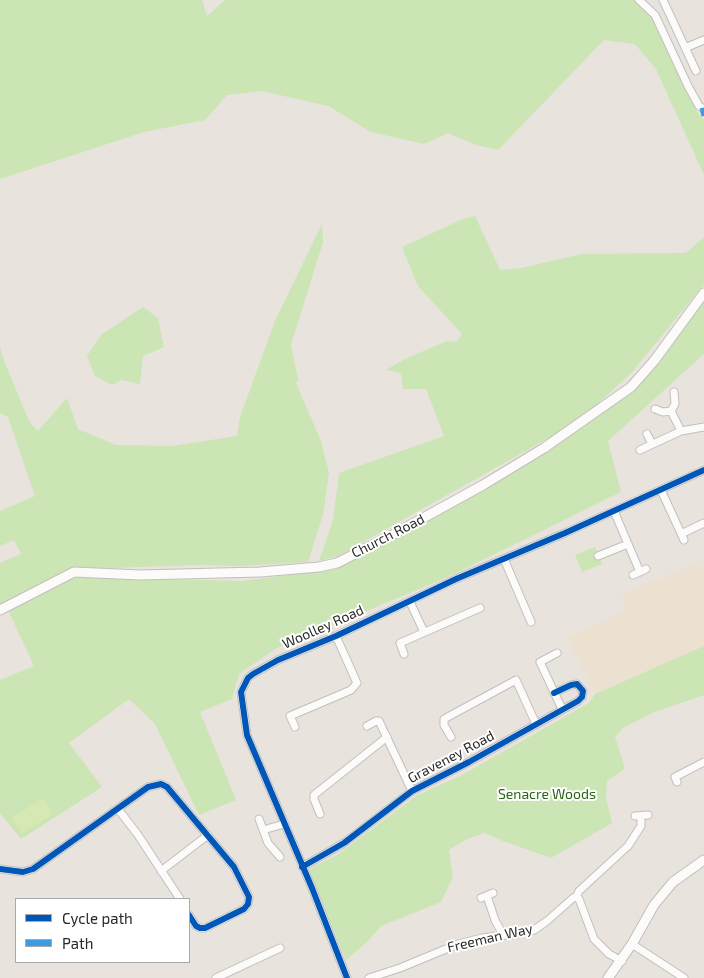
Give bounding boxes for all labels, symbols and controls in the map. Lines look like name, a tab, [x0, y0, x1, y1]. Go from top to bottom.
street label: Church Road	[349, 510, 427, 562]
street label: Woolley Road	[280, 602, 366, 652]
street label: Graveney Road	[405, 727, 497, 787]
park label: Senacre Woods	[498, 786, 596, 802]
legend	[15, 898, 190, 963]
text: Cycle path	[62, 909, 133, 927]
street label: Freeman Way	[446, 920, 534, 956]
text: Path	[62, 934, 93, 952]

